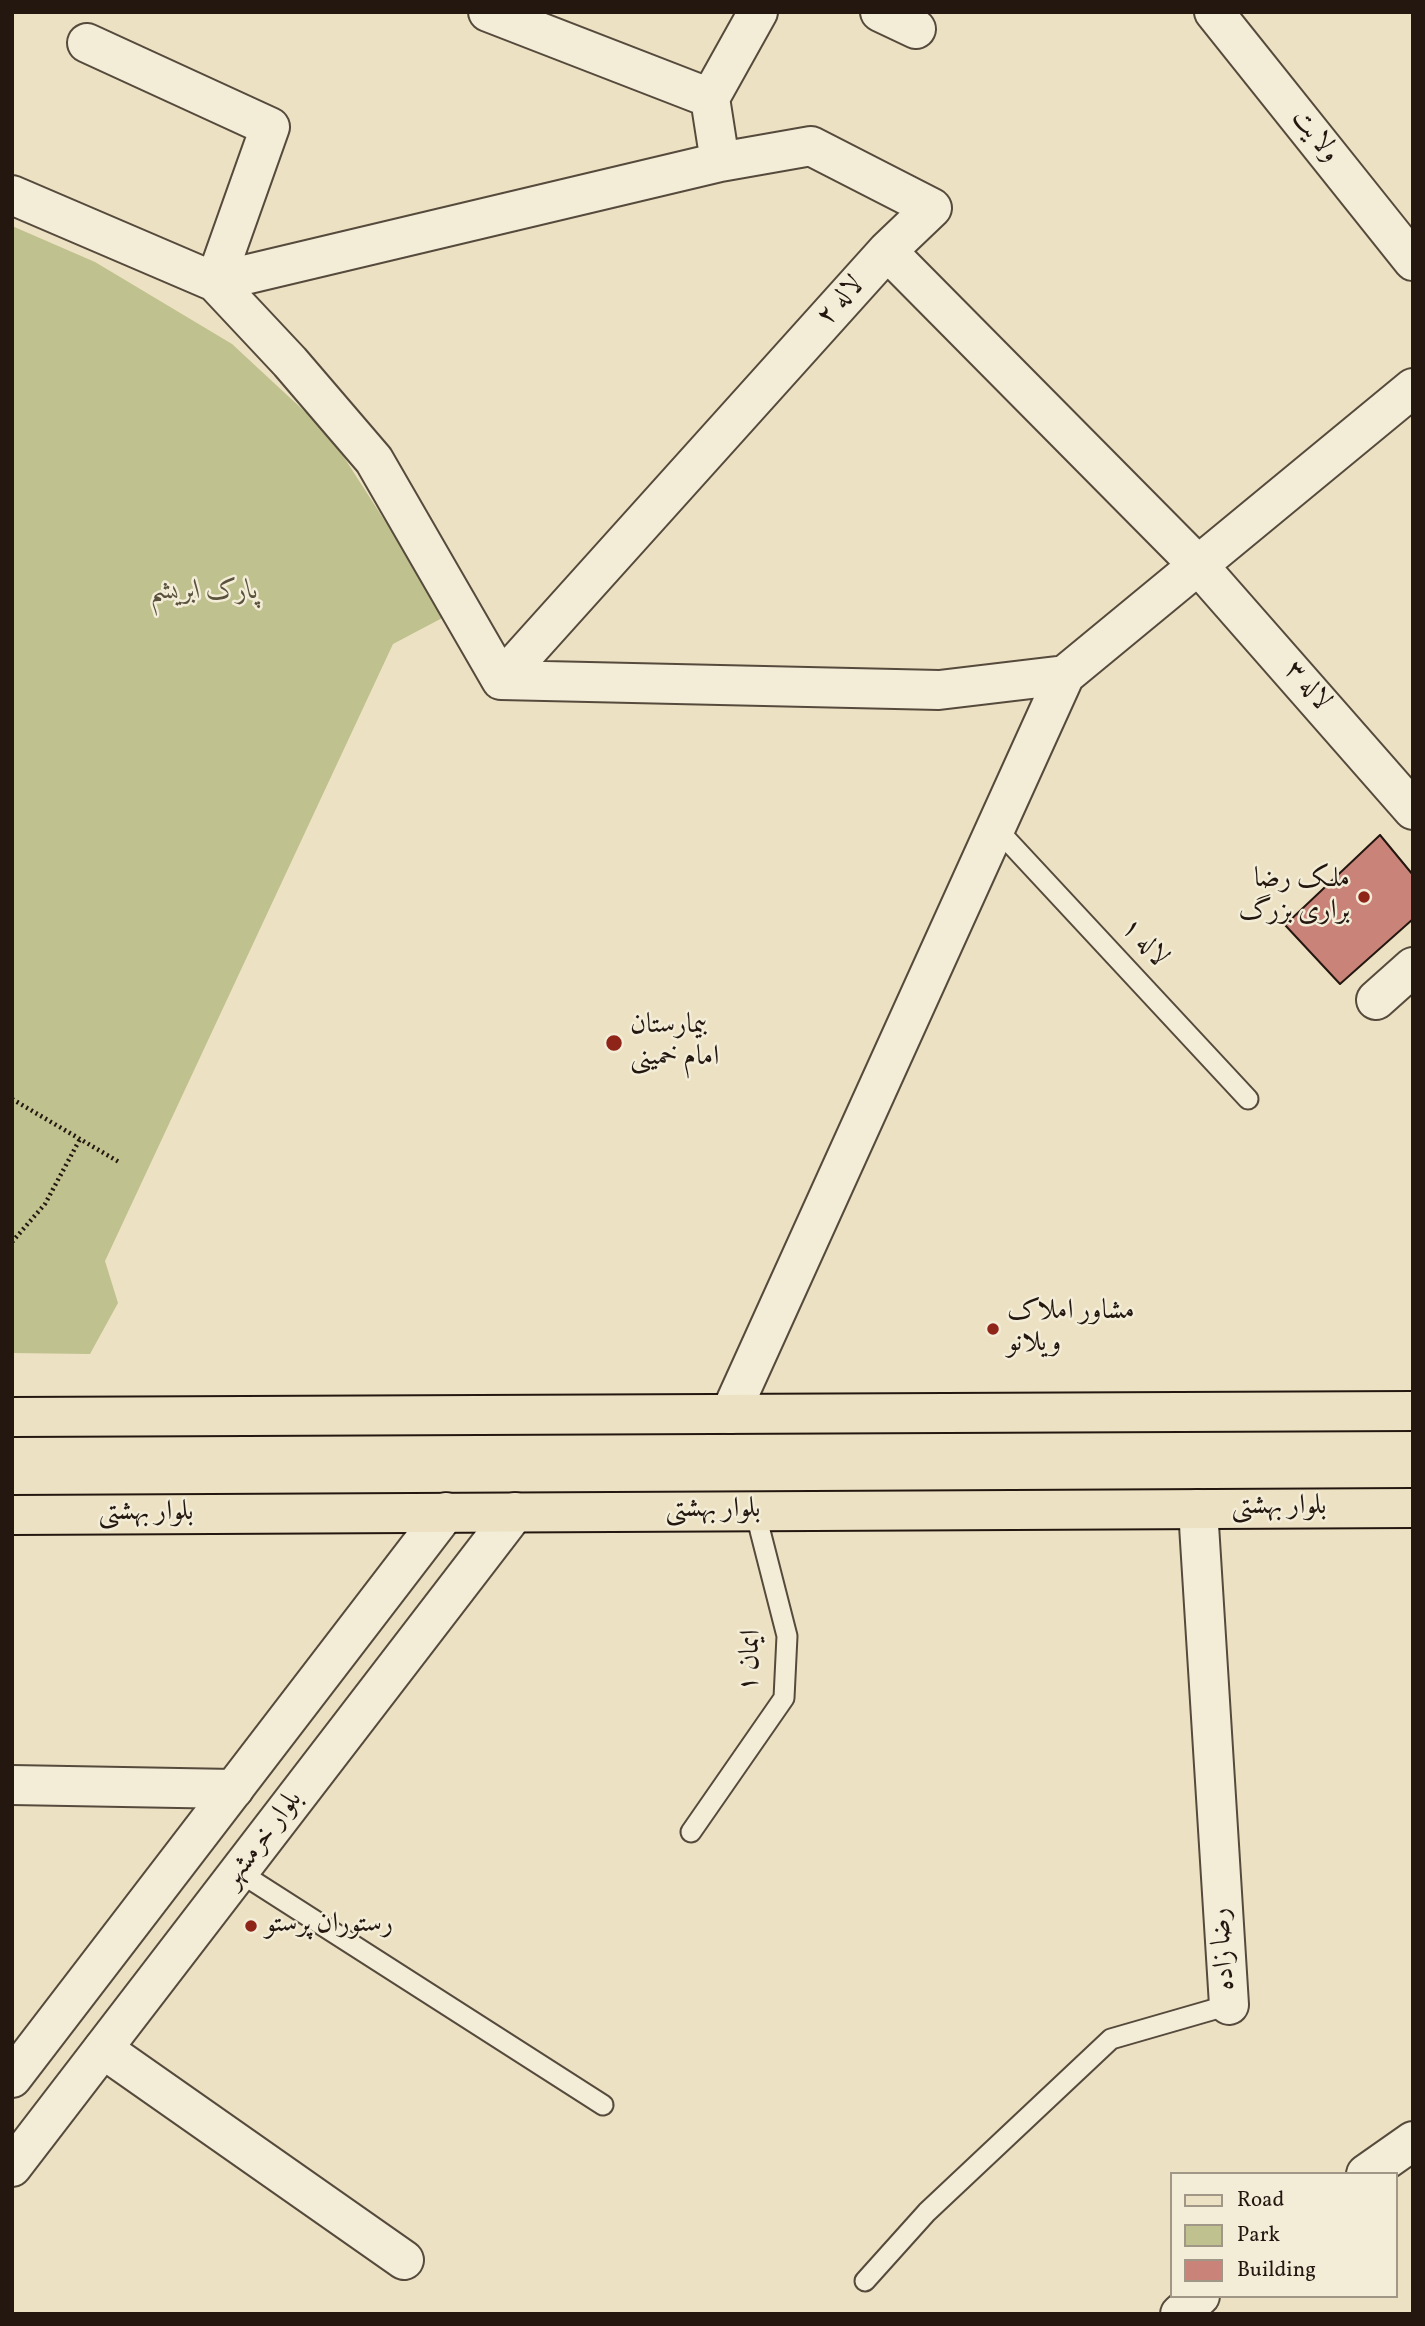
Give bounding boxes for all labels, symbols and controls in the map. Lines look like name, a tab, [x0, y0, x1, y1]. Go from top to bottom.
street label: ولایت	[1282, 103, 1346, 171]
street label: لاله ۲	[811, 270, 873, 334]
park label: پارک ابریشم	[149, 576, 259, 610]
street label: لاله ۳	[1275, 655, 1337, 719]
place label: ملک رضا براری بزرگ	[1238, 864, 1350, 930]
marker: ملک رضا براری بزرگ	[1356, 889, 1372, 905]
street label: لاله ۱	[1112, 912, 1174, 976]
place label: بیمارستان امام خمینی	[630, 1010, 719, 1076]
marker: بیمارستان امام خمینی	[604, 1033, 624, 1053]
place label: مشاور املاک ویلانو	[1007, 1296, 1135, 1362]
marker: مشاور املاک ویلانو	[985, 1321, 1001, 1337]
street label: بلوار بهشتی	[1231, 1491, 1327, 1525]
street label: بلوار بهشتی	[665, 1494, 761, 1528]
street label: بلوار بهشتی	[98, 1497, 194, 1531]
street label: ایمان ۱	[734, 1629, 770, 1693]
street label: بلوار خرمشهر	[217, 1785, 311, 1895]
street label: رضا زاده	[1205, 1906, 1245, 1992]
place label: رستوران پرستو	[265, 1909, 393, 1943]
marker: رستوران پرستو	[243, 1918, 259, 1934]
legend	[1170, 2172, 1397, 2298]
text: Road	[1237, 2186, 1284, 2215]
text: Park	[1237, 2221, 1280, 2250]
text: Building	[1237, 2256, 1316, 2285]

